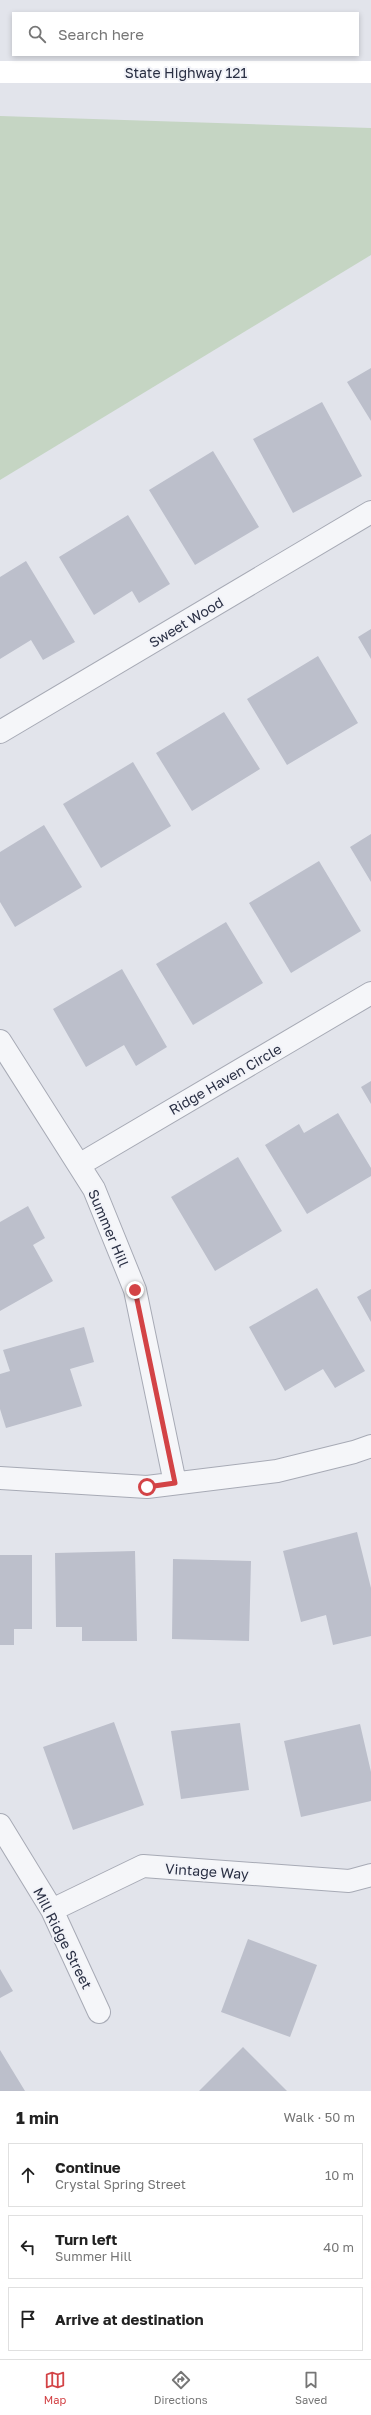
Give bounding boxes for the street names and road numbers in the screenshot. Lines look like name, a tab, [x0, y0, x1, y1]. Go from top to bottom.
street label: State Highway 121	[125, 64, 247, 81]
street label: Sweet Wood	[146, 593, 226, 651]
street label: Ridge Haven Circle	[166, 1040, 284, 1118]
street label: Summer Hill	[85, 1187, 133, 1269]
street label: Vintage Way	[165, 1860, 249, 1882]
street label: Mill Ridge Street	[30, 1884, 96, 1992]

